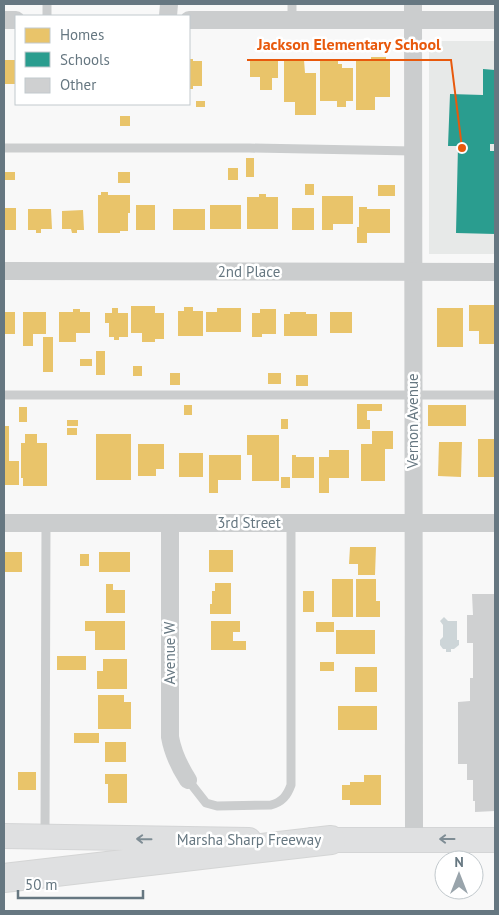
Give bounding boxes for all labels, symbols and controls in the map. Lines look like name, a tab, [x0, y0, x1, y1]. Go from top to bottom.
legend	[15, 15, 190, 105]
text: Homes	[60, 25, 104, 44]
callout: Jackson Elementary School	[247, 29, 451, 60]
text: Jackson Elementary School	[256, 34, 441, 54]
text: Schools	[60, 50, 110, 69]
text: Other	[60, 75, 96, 94]
street label: 2nd Place	[218, 262, 280, 281]
street label: Vernon Avenue	[403, 373, 422, 470]
street label: 3rd Street	[217, 513, 281, 532]
street label: Avenue W	[160, 621, 179, 685]
street label: Marsha Sharp Freeway	[177, 830, 321, 849]
one-way arrow	[136, 834, 152, 843]
one-way arrow	[439, 834, 455, 844]
north arrow	[434, 850, 484, 900]
text: N	[454, 853, 464, 871]
scale bar	[18, 868, 142, 900]
text: 50 m	[25, 875, 58, 894]

